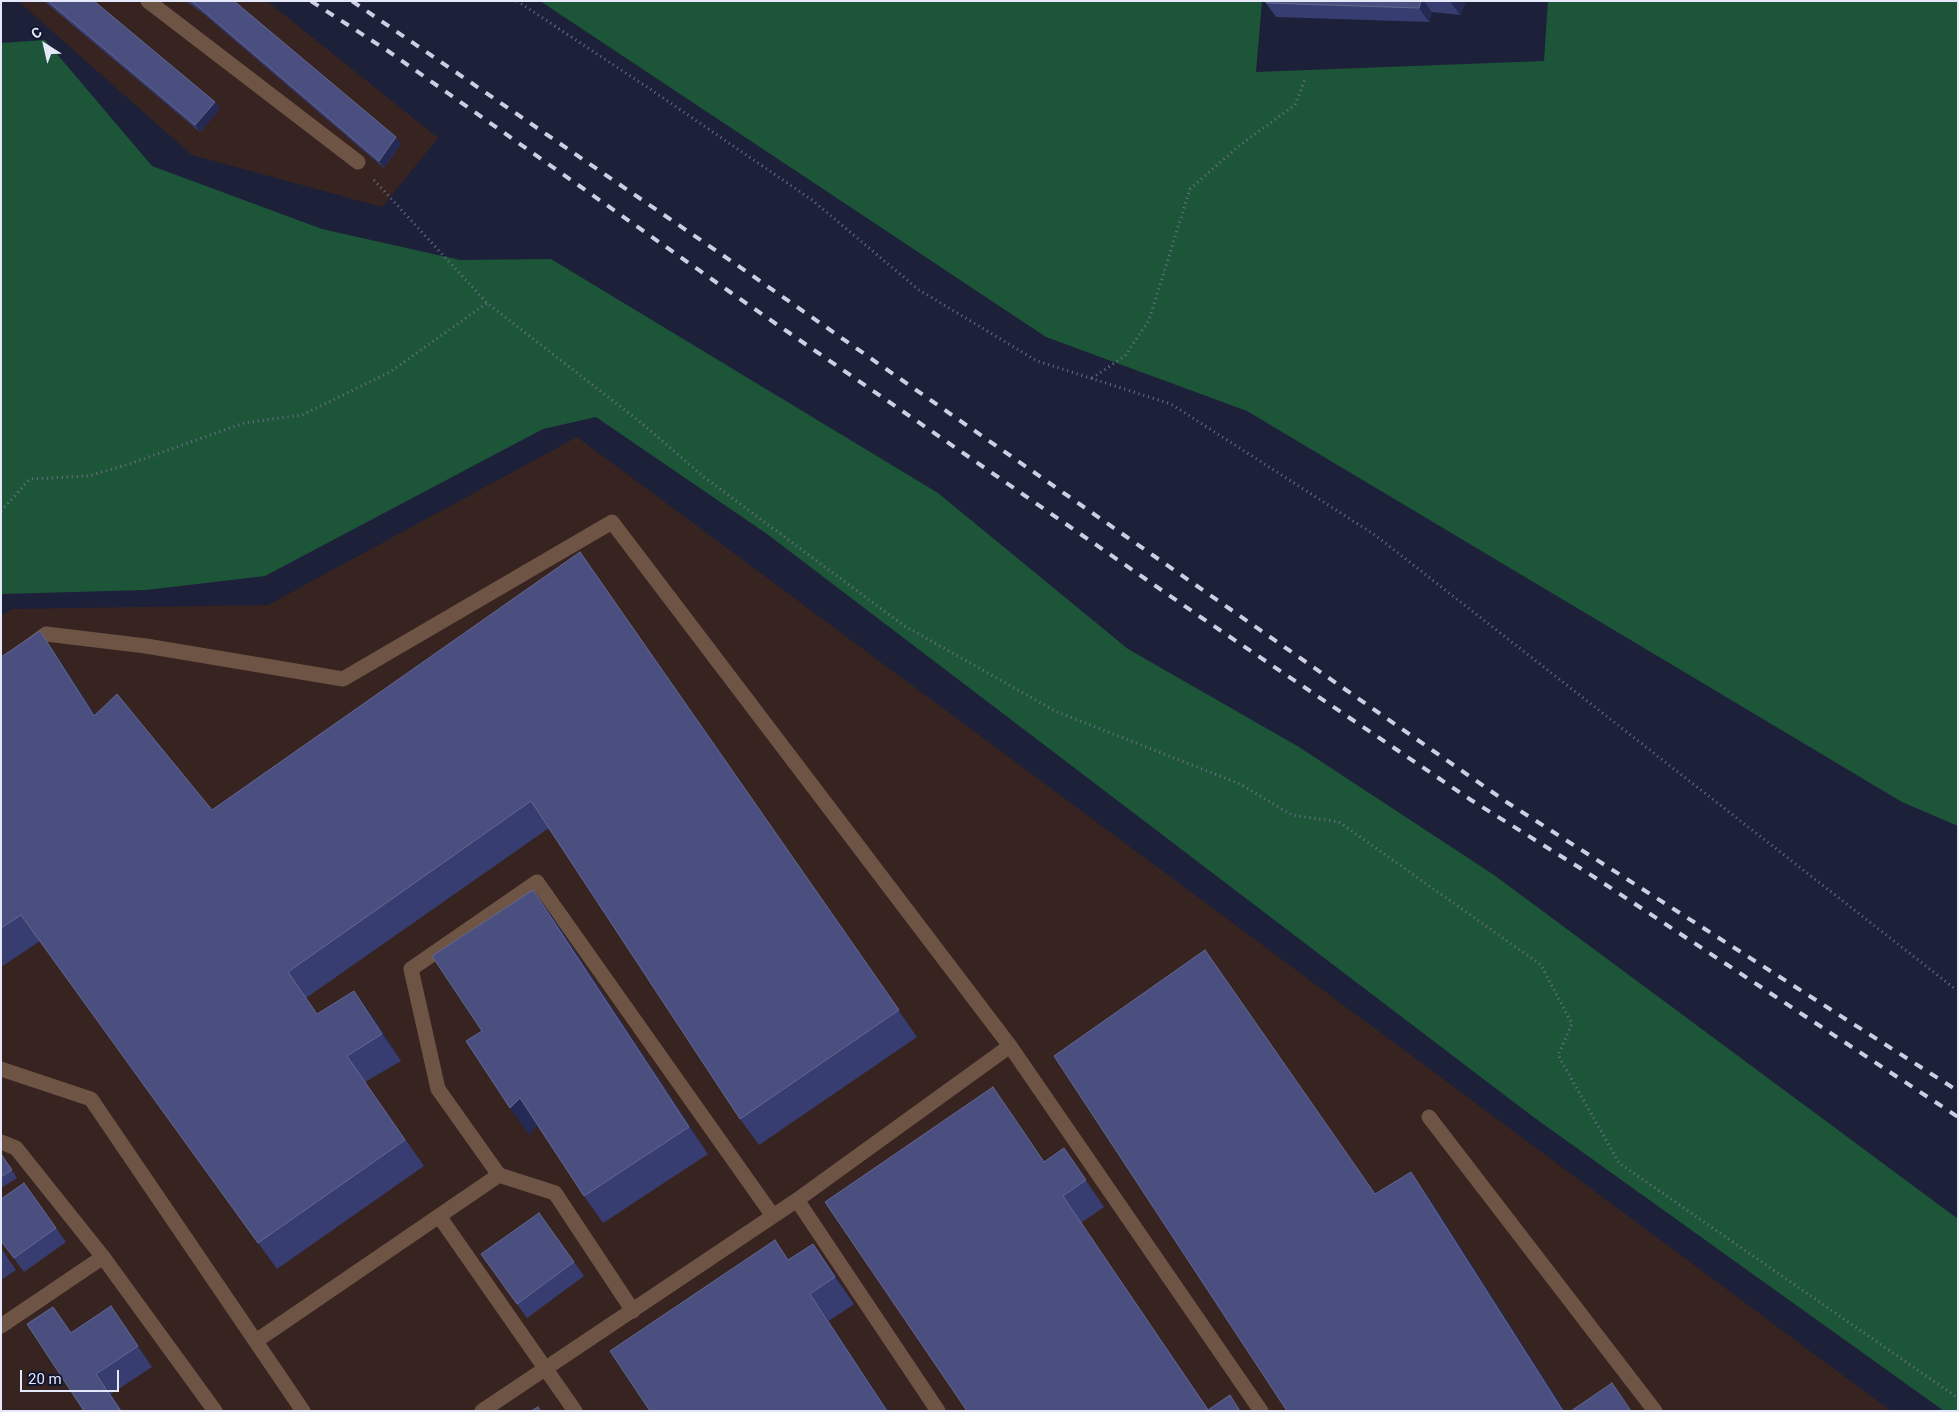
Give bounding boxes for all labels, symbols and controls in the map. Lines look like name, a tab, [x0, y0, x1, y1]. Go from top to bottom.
north arrow	[20, 20, 70, 70]
text: С	[28, 24, 45, 42]
scale bar	[22, 1360, 121, 1392]
text: 20 m	[28, 1370, 62, 1388]

